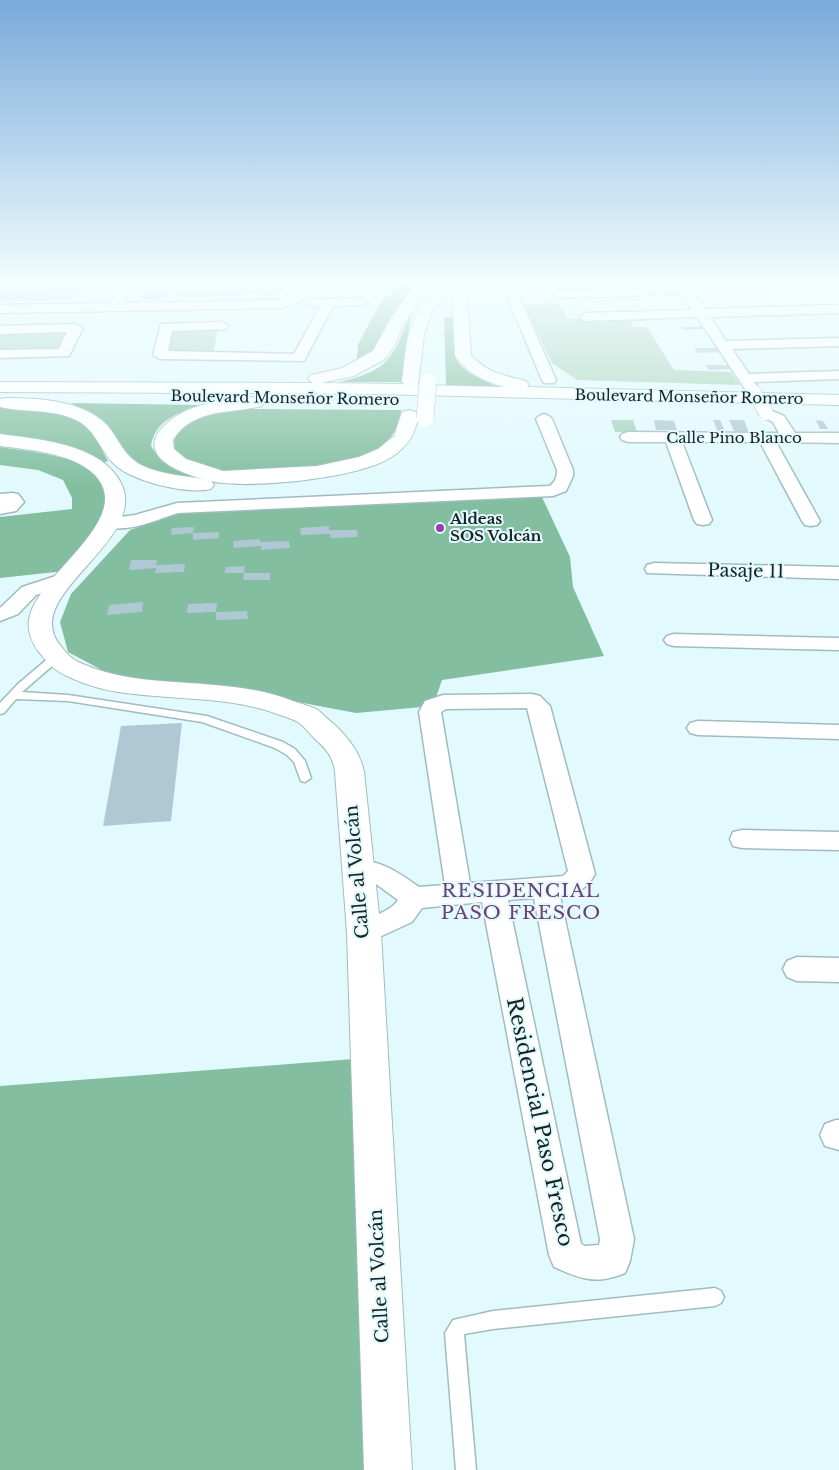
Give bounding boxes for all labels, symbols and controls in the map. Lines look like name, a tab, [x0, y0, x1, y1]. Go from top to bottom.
street label: Boulevard Monseñor Romero	[574, 385, 804, 408]
street label: Boulevard Monseñor Romero	[170, 386, 400, 409]
street label: Calle Pino Blanco	[666, 428, 802, 447]
place label: Aldeas SOS Volcán	[449, 509, 542, 545]
marker: Aldeas SOS Volcán	[434, 522, 446, 534]
street label: Pasaje 11	[707, 559, 785, 583]
street label: Calle al Volcán	[340, 804, 374, 940]
district label: RESIDENCIAL PASO FRESCO	[441, 879, 601, 924]
street label: Residencial Paso Fresco	[501, 995, 579, 1249]
street label: Calle al Volcán	[365, 1208, 393, 1344]

